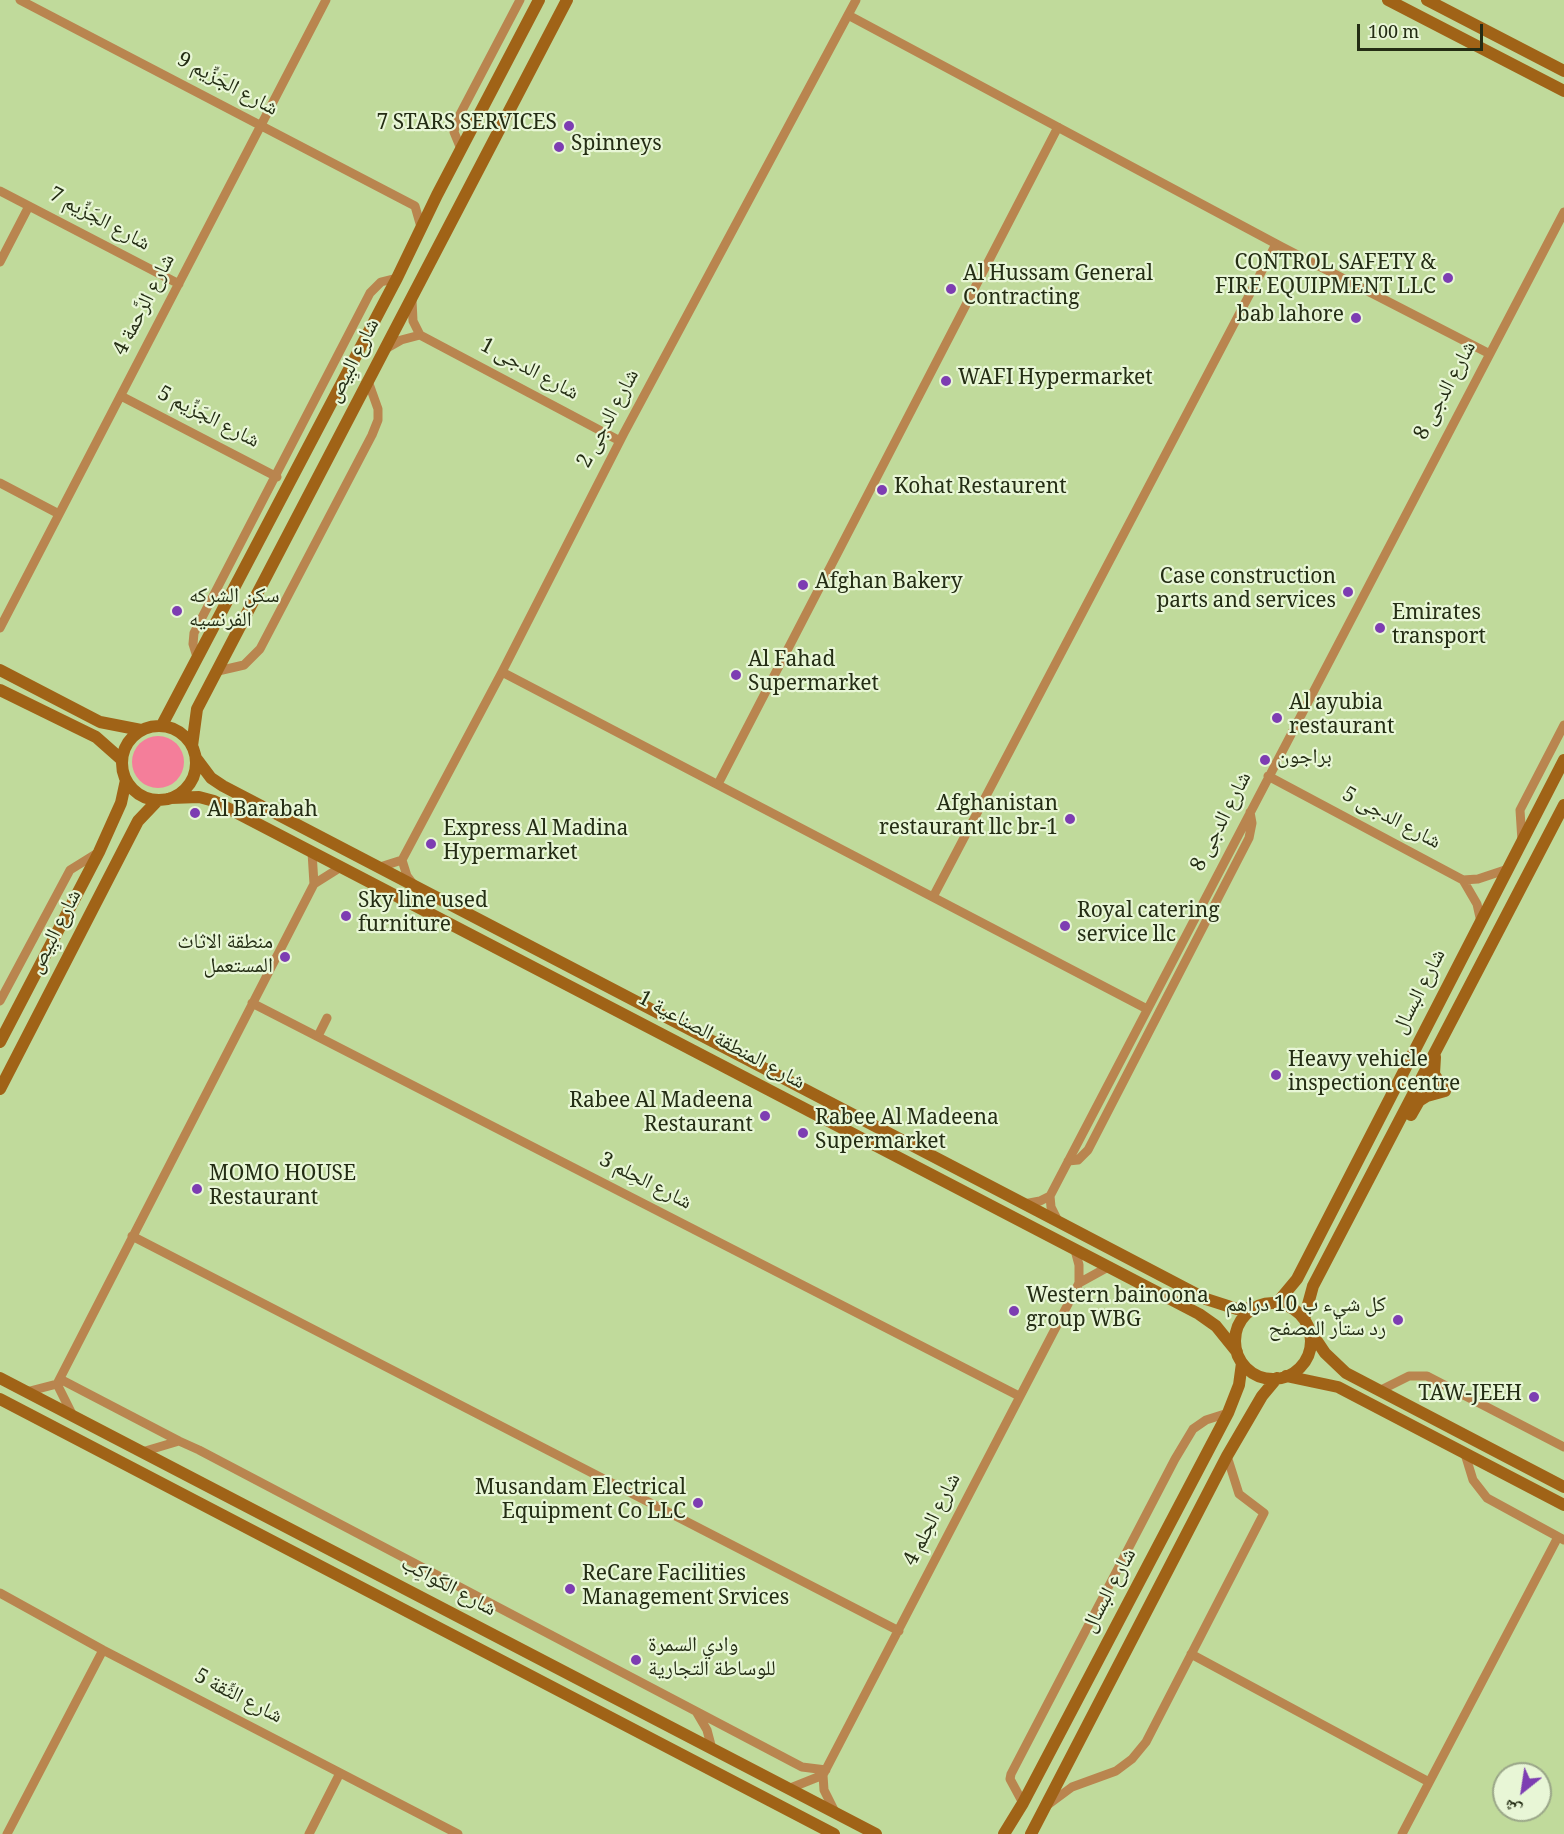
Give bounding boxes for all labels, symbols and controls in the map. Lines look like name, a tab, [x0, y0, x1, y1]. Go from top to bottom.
scale bar	[1360, 12, 1486, 50]
text: 100 m	[1368, 19, 1419, 49]
street label: شارع الجَزِّيم 9	[171, 50, 281, 124]
place label: 7 STARS SERVICES	[376, 113, 557, 139]
marker: 7 STARS SERVICES	[562, 119, 576, 133]
place label: Spinneys	[571, 134, 662, 160]
marker: Spinneys	[552, 140, 566, 154]
street label: شارع الجَزِّيم 7	[43, 185, 153, 259]
street label: شارع الرَّحمة 4	[111, 251, 183, 361]
place label: CONTROL SAFETY & FIRE EQUIPMENT LLC	[1215, 253, 1436, 303]
place label: Al Hussam General Contracting	[963, 264, 1153, 314]
marker: CONTROL SAFETY & FIRE EQUIPMENT LLC	[1441, 271, 1455, 285]
marker: Al Hussam General Contracting	[944, 282, 958, 296]
place label: bab lahore	[1237, 305, 1344, 331]
marker: bab lahore	[1349, 311, 1363, 325]
street label: شارع البِيص	[324, 316, 388, 408]
street label: شارع الدجى 1	[474, 335, 582, 409]
street label: شارع الدجى 8	[1411, 338, 1485, 446]
street label: شارع الدجى 2	[574, 366, 648, 474]
place label: WAFI Hypermarket	[958, 368, 1153, 394]
marker: WAFI Hypermarket	[939, 374, 953, 388]
street label: شارع الجَزِّيم 5	[152, 384, 262, 456]
place label: Kohat Restaurent	[894, 477, 1067, 503]
marker: Kohat Restaurent	[875, 483, 889, 497]
place label: Case construction parts and services	[1156, 567, 1336, 617]
place label: Afghan Bakery	[815, 572, 963, 598]
marker: Afghan Bakery	[796, 578, 810, 592]
marker: Case construction parts and services	[1341, 585, 1355, 599]
place label: سكن الشركه الفرنسيه	[189, 586, 279, 636]
place label: Emirates transport	[1392, 603, 1486, 653]
marker: سكن الشركه الفرنسيه	[170, 604, 184, 618]
marker: Emirates transport	[1373, 621, 1387, 635]
place label: Al Fahad Supermarket	[748, 650, 879, 700]
marker: Al Fahad Supermarket	[729, 668, 743, 682]
place label: Al ayubia restaurant	[1289, 693, 1394, 743]
marker: Al ayubia restaurant	[1270, 711, 1284, 725]
place label: براجون	[1277, 747, 1332, 773]
marker: براجون	[1258, 753, 1272, 767]
street label: شارع الدجى 8	[1188, 769, 1260, 877]
street label: شارع الدجى 5	[1336, 784, 1444, 858]
place label: Afghanistan restaurant llc br-1	[879, 794, 1058, 844]
place label: Al Barabah	[207, 800, 318, 826]
marker: Al Barabah	[188, 806, 202, 820]
marker: Afghanistan restaurant llc br-1	[1063, 812, 1077, 826]
place label: Express Al Madina Hypermarket	[443, 819, 628, 869]
marker: Express Al Madina Hypermarket	[424, 837, 438, 851]
street label: شارع البِيص	[26, 887, 90, 979]
place label: Sky line used furniture	[358, 891, 488, 941]
place label: Royal catering service llc	[1077, 901, 1220, 951]
marker: Sky line used furniture	[339, 909, 353, 923]
marker: Royal catering service llc	[1058, 919, 1072, 933]
place label: منطقة الاثاث المستعمل	[177, 932, 273, 982]
street label: شارع البسال	[1390, 946, 1454, 1040]
marker: منطقة الاثاث المستعمل	[278, 950, 292, 964]
street label: شارع المنطقة الصناعية 1	[632, 988, 808, 1098]
place label: Heavy vehicle inspection centre	[1288, 1050, 1460, 1100]
marker: Heavy vehicle inspection centre	[1269, 1068, 1283, 1082]
place label: Rabee Al Madeena Restaurant	[569, 1091, 753, 1141]
place label: Rabee Al Madeena Supermarket	[815, 1108, 999, 1158]
marker: Rabee Al Madeena Restaurant	[758, 1109, 772, 1123]
marker: Rabee Al Madeena Supermarket	[796, 1126, 810, 1140]
street label: شارع الحِلم 3	[593, 1150, 695, 1218]
place label: MOMO HOUSE Restaurant	[209, 1164, 356, 1214]
marker: MOMO HOUSE Restaurant	[190, 1182, 204, 1196]
place label: Western bainoona group WBG	[1026, 1286, 1209, 1336]
place label: كل شيء ب 10 دراهم رد ستار المصفح	[1226, 1295, 1386, 1345]
marker: Western bainoona group WBG	[1007, 1304, 1021, 1318]
marker: كل شيء ب 10 دراهم رد ستار المصفح	[1391, 1313, 1405, 1327]
place label: TAW-JEEH	[1418, 1384, 1522, 1410]
marker: TAW-JEEH	[1527, 1390, 1541, 1404]
street label: شارع الحِلم 4	[901, 1470, 969, 1572]
place label: Musandam Electrical Equipment Co LLC	[475, 1478, 686, 1528]
marker: Musandam Electrical Equipment Co LLC	[691, 1496, 705, 1510]
street label: شارع البسال	[1079, 1546, 1145, 1638]
street label: شارع الكَواكِب	[395, 1553, 499, 1625]
place label: ReCare Facilities Management Srvices	[582, 1564, 789, 1614]
marker: ReCare Facilities Management Srvices	[563, 1582, 577, 1596]
place label: وادي السمرة للوساطة التجارية	[648, 1635, 776, 1685]
marker: وادي السمرة للوساطة التجارية	[629, 1653, 643, 1667]
street label: شارع الثِّقة 5	[189, 1666, 285, 1732]
north arrow	[1492, 1762, 1552, 1822]
text: ش	[1500, 1790, 1528, 1822]

